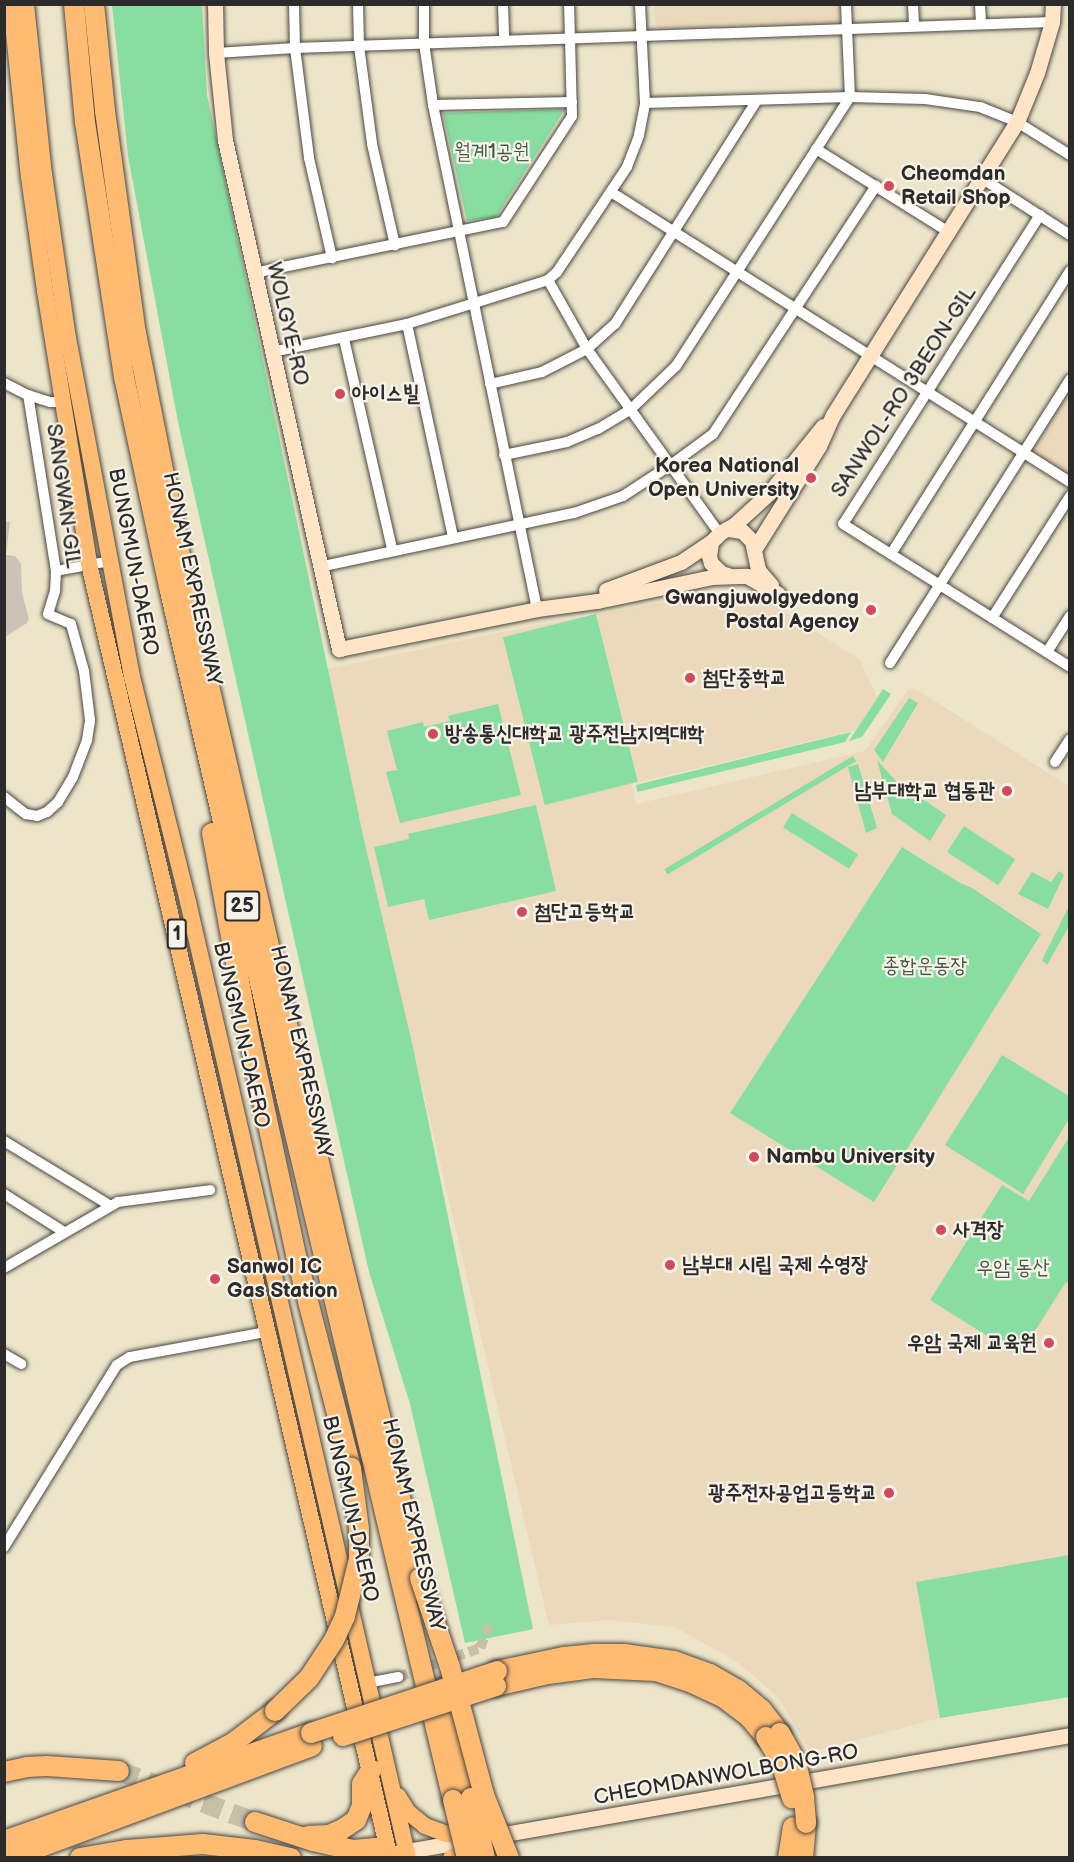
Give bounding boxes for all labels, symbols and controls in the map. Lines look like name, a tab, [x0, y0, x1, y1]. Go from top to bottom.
park label: 월계1공원	[454, 139, 530, 165]
place label: Cheomdan Retail Shop	[901, 161, 1011, 211]
marker: Cheomdan Retail Shop	[882, 179, 896, 193]
street label: WOLGYE-RO	[261, 260, 313, 388]
street label: SANWOL-RO 3BEON-GIL	[826, 282, 982, 502]
place label: 아이스빌	[352, 381, 420, 407]
marker: 아이스빌	[333, 387, 347, 401]
street label: SANGWAN-GIL	[40, 422, 86, 570]
place label: Korea National Open University	[648, 453, 799, 503]
street label: BUNGMUN-DAERO	[102, 466, 164, 658]
street label: HONAM EXPRESSWAY	[157, 470, 227, 688]
marker: Korea National Open University	[804, 471, 818, 485]
place label: Gwangjuwolgyedong Postal Agency	[665, 585, 859, 635]
marker: Gwangjuwolgyedong Postal Agency	[864, 603, 878, 617]
place label: 첨단중학교	[702, 665, 786, 691]
marker: 첨단중학교	[683, 671, 697, 685]
place label: 방송통신대학교 광주전남지역대학	[445, 721, 704, 747]
marker: 방송통신대학교 광주전남지역대학	[426, 727, 440, 741]
place label: 남부대학교 협동관	[854, 778, 995, 804]
marker: 남부대학교 협동관	[1000, 784, 1014, 798]
road number: 25	[224, 889, 260, 923]
place label: 첨단고등학교	[534, 899, 635, 925]
marker: 첨단고등학교	[515, 905, 529, 919]
road number: 1	[166, 917, 188, 951]
street label: BUNGMUN-DAERO	[207, 939, 275, 1131]
street label: HONAM EXPRESSWAY	[264, 943, 338, 1161]
park label: 종합운동장	[883, 953, 967, 979]
place label: Nambu University	[766, 1144, 935, 1170]
marker: Nambu University	[747, 1150, 761, 1164]
place label: 사격장	[953, 1217, 1004, 1243]
marker: 사격장	[934, 1223, 948, 1237]
place label: 남부대 시립 국제 수영장	[682, 1252, 868, 1278]
place label: Sanwol IC Gas Station	[227, 1254, 338, 1304]
park label: 우암 동산	[976, 1255, 1050, 1281]
marker: 남부대 시립 국제 수영장	[663, 1258, 677, 1272]
marker: Sanwol IC Gas Station	[208, 1272, 222, 1286]
place label: 우암 국제 교육원	[907, 1330, 1037, 1356]
marker: 우암 국제 교육원	[1042, 1336, 1056, 1350]
street label: BUNGMUN-DAERO	[316, 1413, 384, 1605]
street label: HONAM EXPRESSWAY	[376, 1416, 450, 1634]
place label: 광주전자공업고등학교	[708, 1480, 877, 1506]
marker: 광주전자공업고등학교	[882, 1486, 896, 1500]
street label: CHEOMDANWOLBONG-RO	[592, 1739, 860, 1811]

